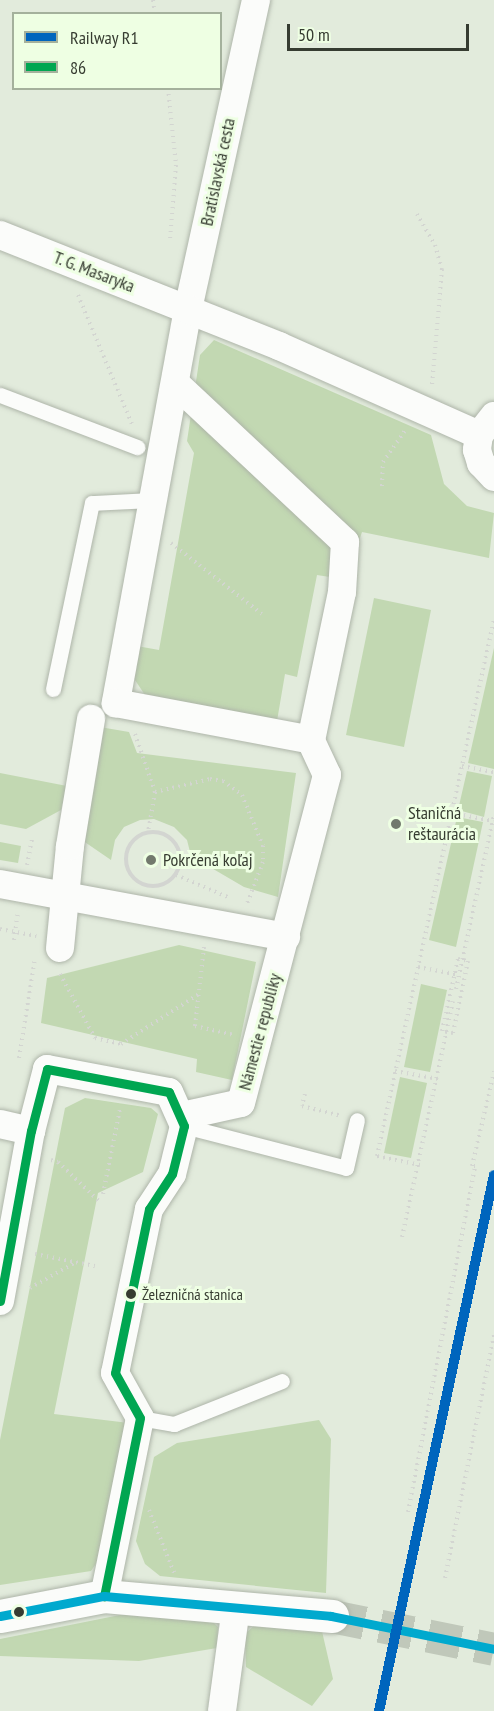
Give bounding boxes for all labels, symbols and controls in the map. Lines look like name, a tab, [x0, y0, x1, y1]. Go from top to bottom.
legend	[12, 12, 222, 90]
scale bar	[290, 12, 472, 50]
text: 50 m	[298, 23, 330, 46]
text: Railway R1	[70, 26, 139, 49]
text: 86	[70, 56, 86, 79]
street label: Bratislavská cesta	[196, 116, 240, 228]
street label: T. G. Masaryka	[49, 246, 139, 298]
place label: Staničná reštaurácia	[408, 803, 476, 846]
marker: Staničná reštaurácia	[389, 817, 403, 831]
place label: Pokrčená koľaj	[163, 849, 253, 871]
marker: Pokrčená koľaj	[144, 853, 158, 867]
street label: Námestie republiky	[234, 971, 286, 1093]
place label: Železničná stanica	[142, 1284, 243, 1304]
marker: Železničná stanica	[125, 1288, 137, 1300]
unlabelled marker	[13, 1606, 25, 1618]

